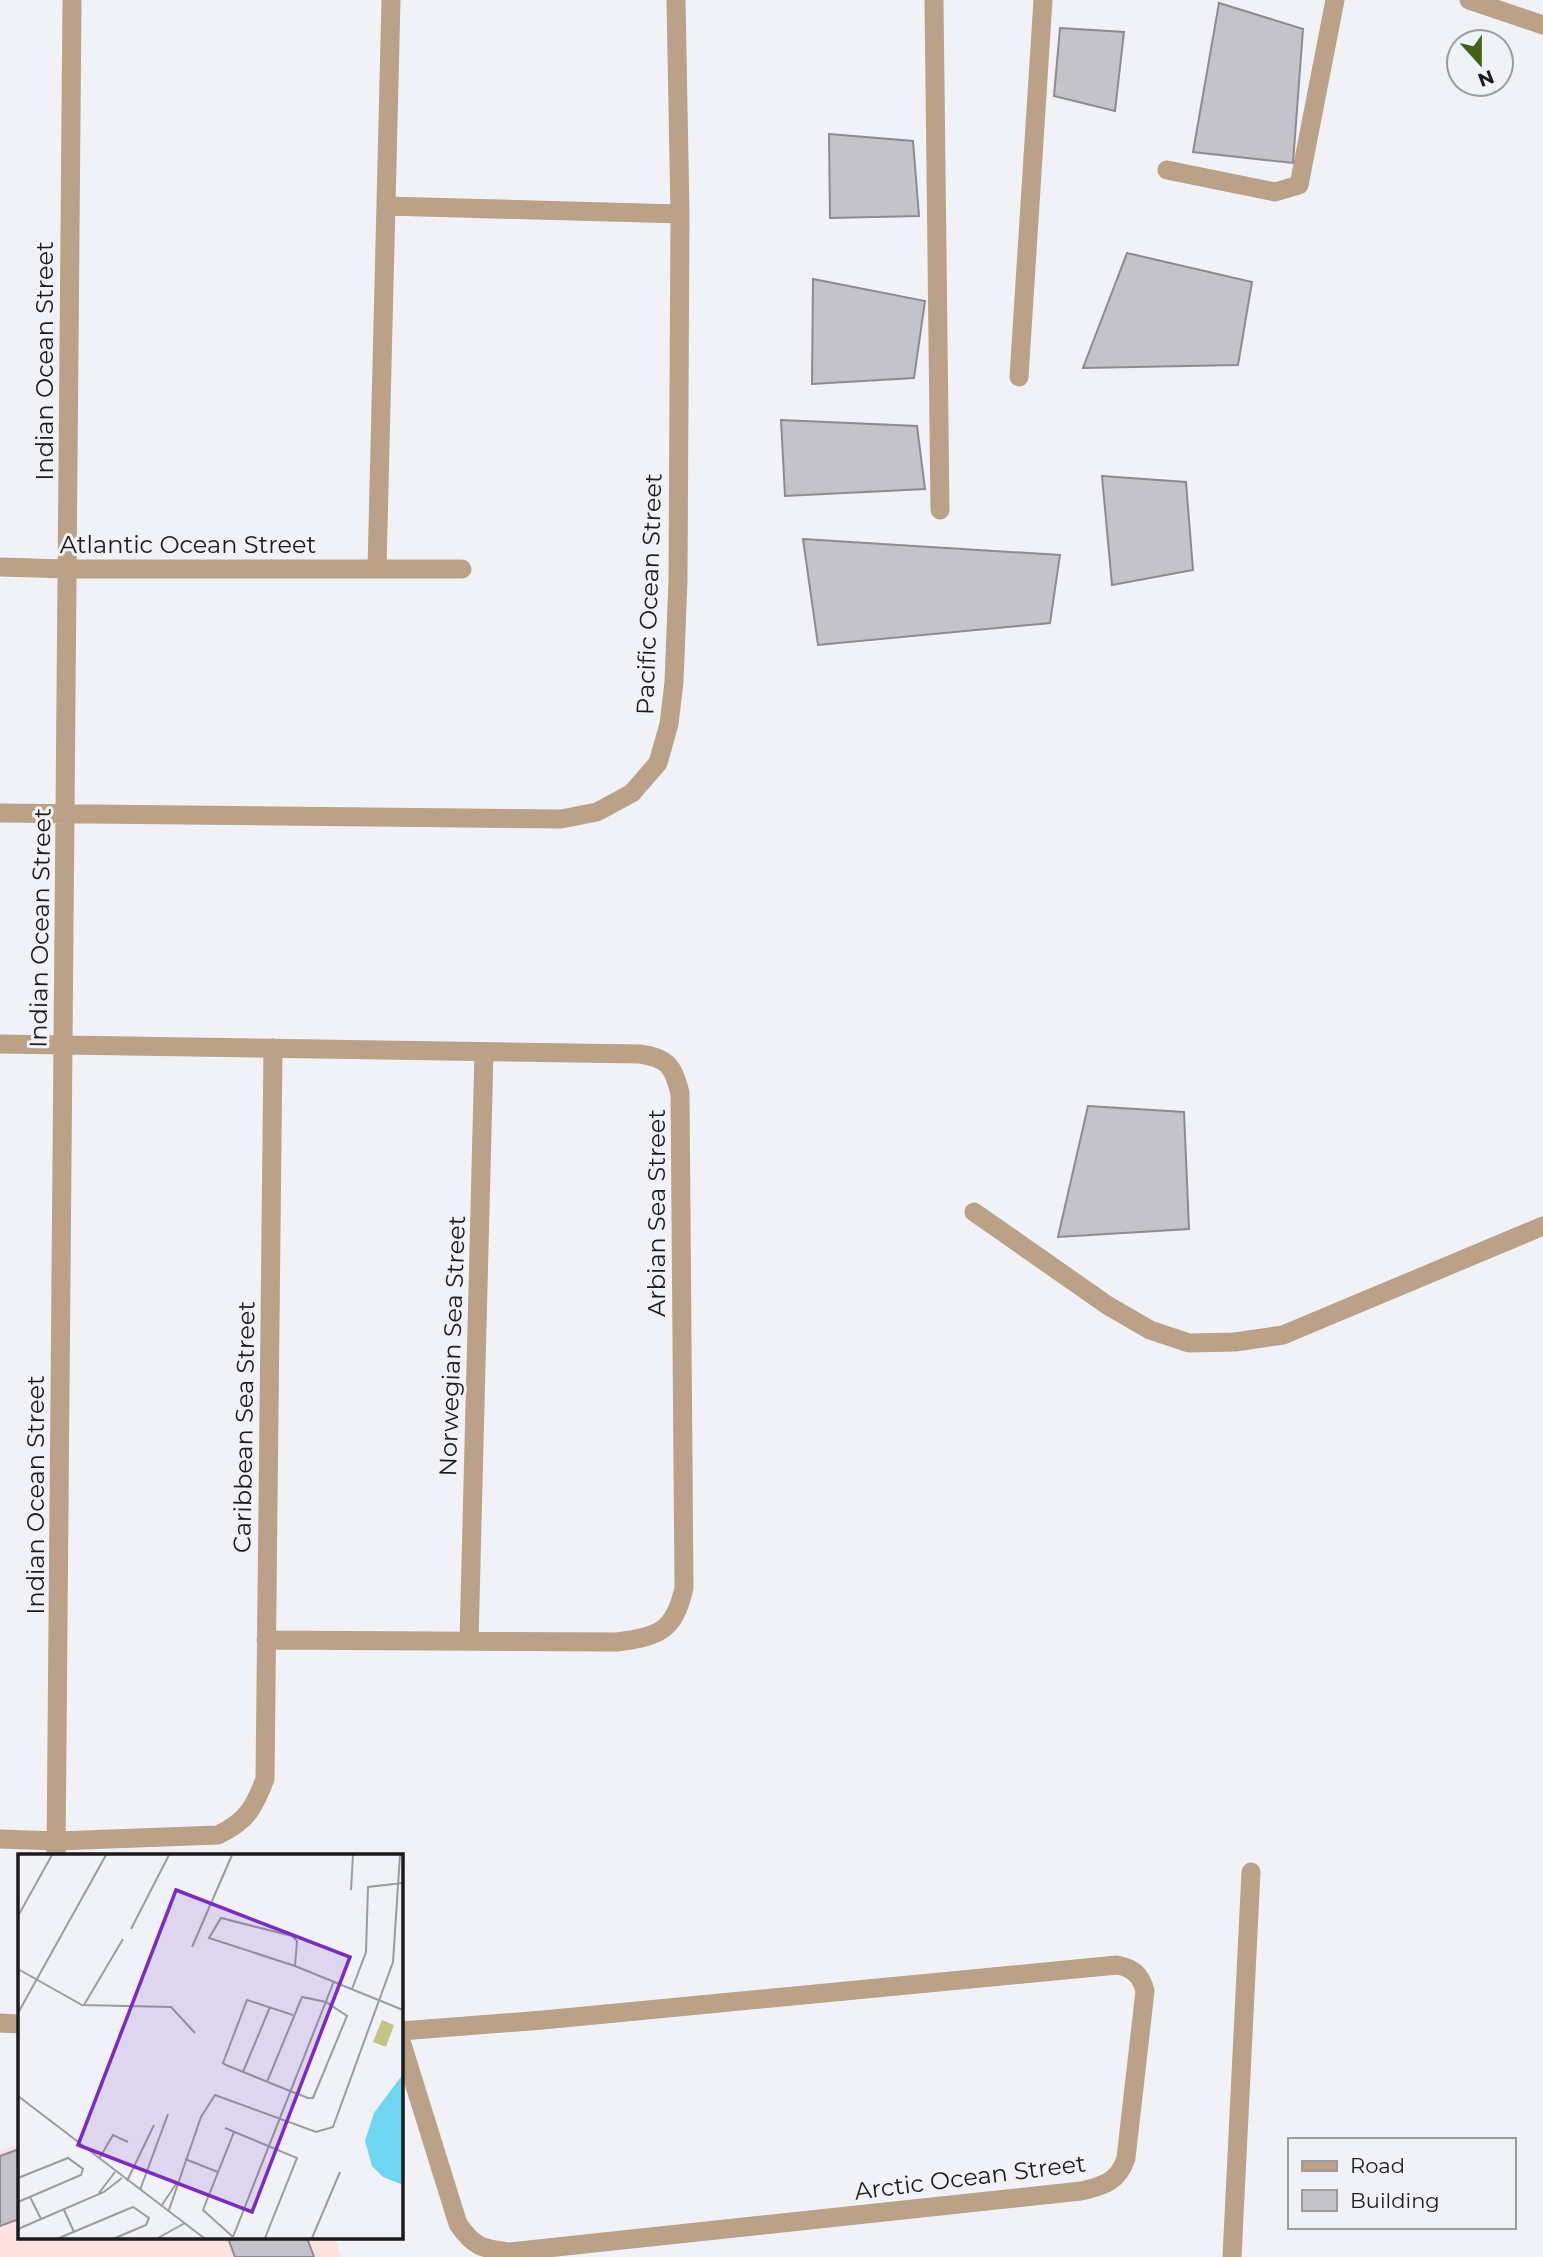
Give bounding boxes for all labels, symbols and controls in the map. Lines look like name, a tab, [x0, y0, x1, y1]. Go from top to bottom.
north arrow	[1445, 28, 1515, 98]
text: N	[1475, 65, 1497, 92]
street label: Indian Ocean Street	[30, 241, 59, 481]
street label: Pacific Ocean Street	[630, 472, 668, 715]
street label: Atlantic Ocean Street	[60, 530, 316, 559]
street label: Indian Ocean Street	[23, 808, 57, 1048]
street label: Arbian Sea Street	[642, 1109, 671, 1317]
street label: Norwegian Sea Street	[433, 1215, 471, 1477]
street label: Caribbean Sea Street	[227, 1300, 261, 1553]
street label: Indian Ocean Street	[21, 1375, 50, 1615]
inset map	[18, 1854, 402, 2240]
legend	[1288, 2138, 1515, 2229]
street label: Arctic Ocean Street	[853, 2148, 1088, 2206]
text: Road	[1350, 2153, 1405, 2178]
text: Building	[1350, 2188, 1440, 2213]

